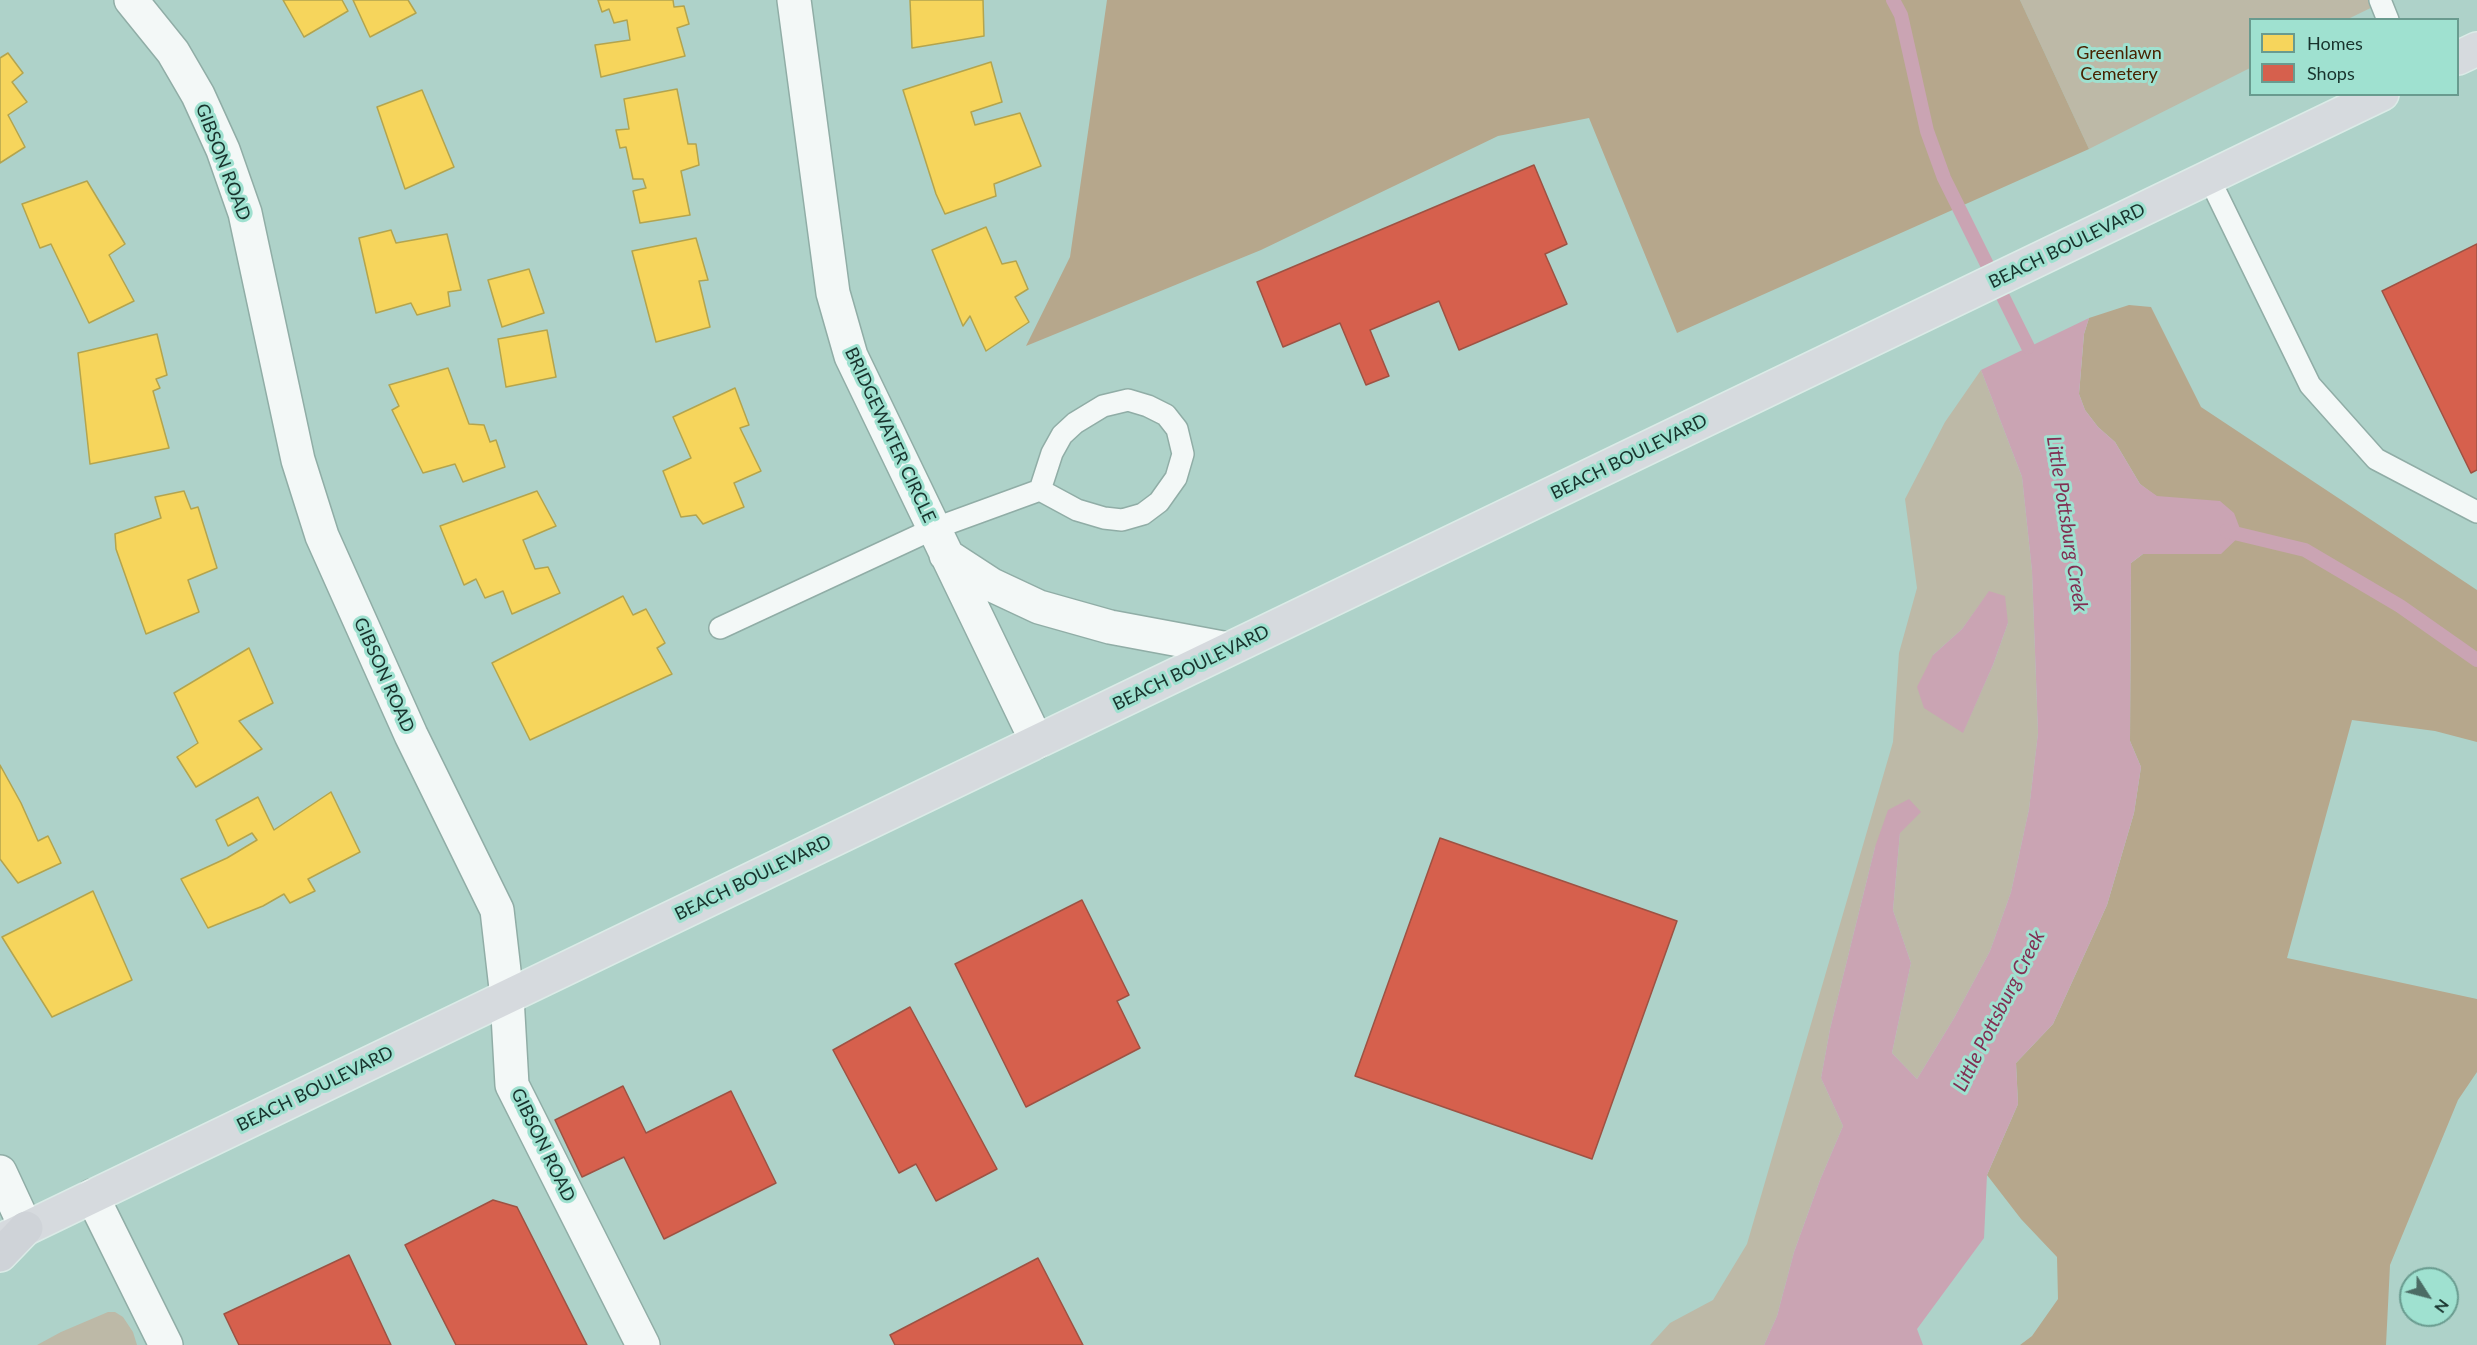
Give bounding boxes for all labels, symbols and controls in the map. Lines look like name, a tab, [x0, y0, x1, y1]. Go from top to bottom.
legend	[2249, 18, 2459, 96]
text: Homes	[2307, 32, 2363, 54]
park label: Greenlawn Cemetery	[2076, 42, 2162, 84]
text: Shops	[2307, 62, 2355, 84]
street label: GIBSON ROAD	[191, 101, 255, 223]
street label: BEACH BOULEVARD	[1985, 199, 2149, 293]
street label: BRIDGEWATER CIRCLE	[840, 344, 940, 526]
street label: BEACH BOULEVARD	[1547, 410, 1711, 504]
water label: Little Pottsburg Creek	[2041, 434, 2093, 614]
street label: GIBSON ROAD	[349, 614, 419, 736]
street label: BEACH BOULEVARD	[1109, 621, 1273, 715]
street label: BEACH BOULEVARD	[671, 831, 835, 925]
water label: Little Pottsburg Creek	[1948, 926, 2050, 1096]
street label: BEACH BOULEVARD	[233, 1042, 397, 1136]
street label: GIBSON ROAD	[506, 1085, 580, 1205]
north arrow	[2399, 1267, 2459, 1327]
text: N	[2431, 1296, 2454, 1317]

